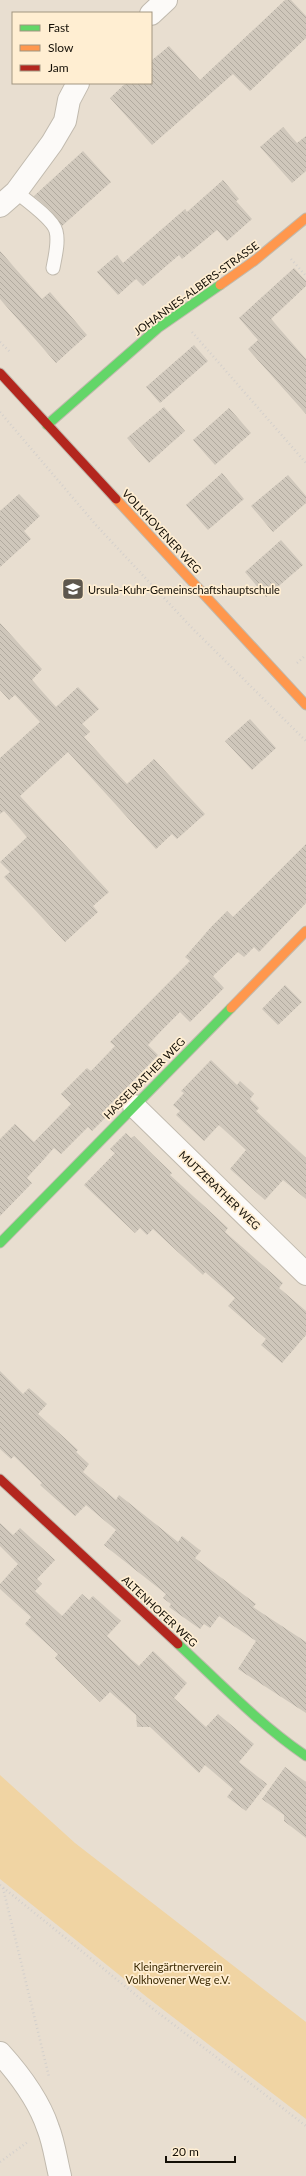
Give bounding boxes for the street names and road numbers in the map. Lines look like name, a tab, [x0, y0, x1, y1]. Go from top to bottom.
street label: JOHANNES-ALBERS-STRASSE	[131, 238, 261, 338]
street label: VOLKHOVENER WEG	[120, 486, 204, 576]
street label: HASSELRATHER WEG	[101, 1035, 187, 1121]
street label: MUTZERATHER WEG	[177, 1148, 263, 1232]
street label: ALTENHOFER WEG	[120, 1573, 200, 1649]

